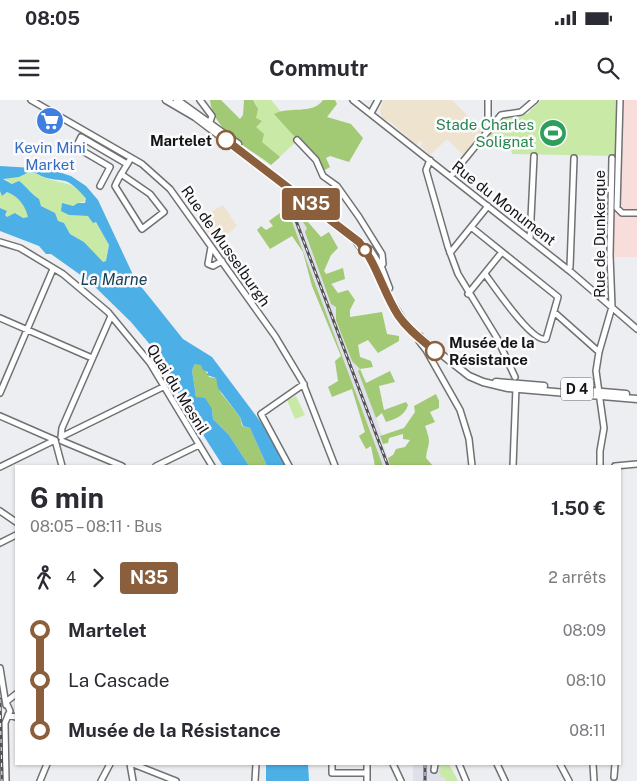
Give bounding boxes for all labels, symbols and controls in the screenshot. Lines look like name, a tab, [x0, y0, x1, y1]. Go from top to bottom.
text: 08:05	[25, 7, 80, 29]
icon: menu	[15, 54, 43, 82]
icon: search	[594, 54, 622, 82]
text: Commutr	[269, 55, 368, 81]
supermarket icon: Kevin Mini Market	[35, 106, 65, 136]
place label: Stade Charles Solignat	[436, 116, 534, 150]
sports icon: Stade Charles Solignat	[538, 118, 568, 148]
marker: Martelet	[216, 130, 236, 150]
place label: Martelet	[150, 132, 212, 149]
place label: Kevin Mini Market	[14, 139, 86, 173]
street label: Rue du Monument	[449, 157, 559, 249]
street label: Rue de Dunkerque	[591, 170, 608, 298]
street label: Rue de Musselburgh	[178, 183, 274, 309]
line badge: N35	[282, 188, 340, 220]
text: N35	[292, 193, 330, 214]
unlabelled marker	[358, 243, 372, 257]
water label: La Marne	[81, 270, 148, 289]
place label: Musée de la Résistance	[449, 334, 535, 368]
street label: Quai du Mesnil	[144, 341, 212, 437]
marker: Musée de la Résistance	[425, 341, 445, 361]
road number: D 4	[561, 378, 593, 400]
text: 6 min	[30, 481, 104, 514]
text: 1.50 €	[551, 497, 606, 519]
text: 08:05 – 08:11 · Bus	[30, 517, 162, 536]
icon: walk	[30, 564, 58, 592]
icon: forward	[84, 564, 112, 592]
text: N35	[130, 567, 168, 588]
text: 4	[66, 568, 76, 587]
text: 2 arrêts	[548, 568, 606, 587]
text: Martelet	[68, 619, 147, 641]
text: 08:09	[563, 621, 606, 640]
text: La Cascade	[68, 669, 170, 691]
text: 08:10	[566, 671, 606, 690]
text: Musée de la Résistance	[68, 719, 281, 741]
text: 08:11	[569, 721, 606, 740]

